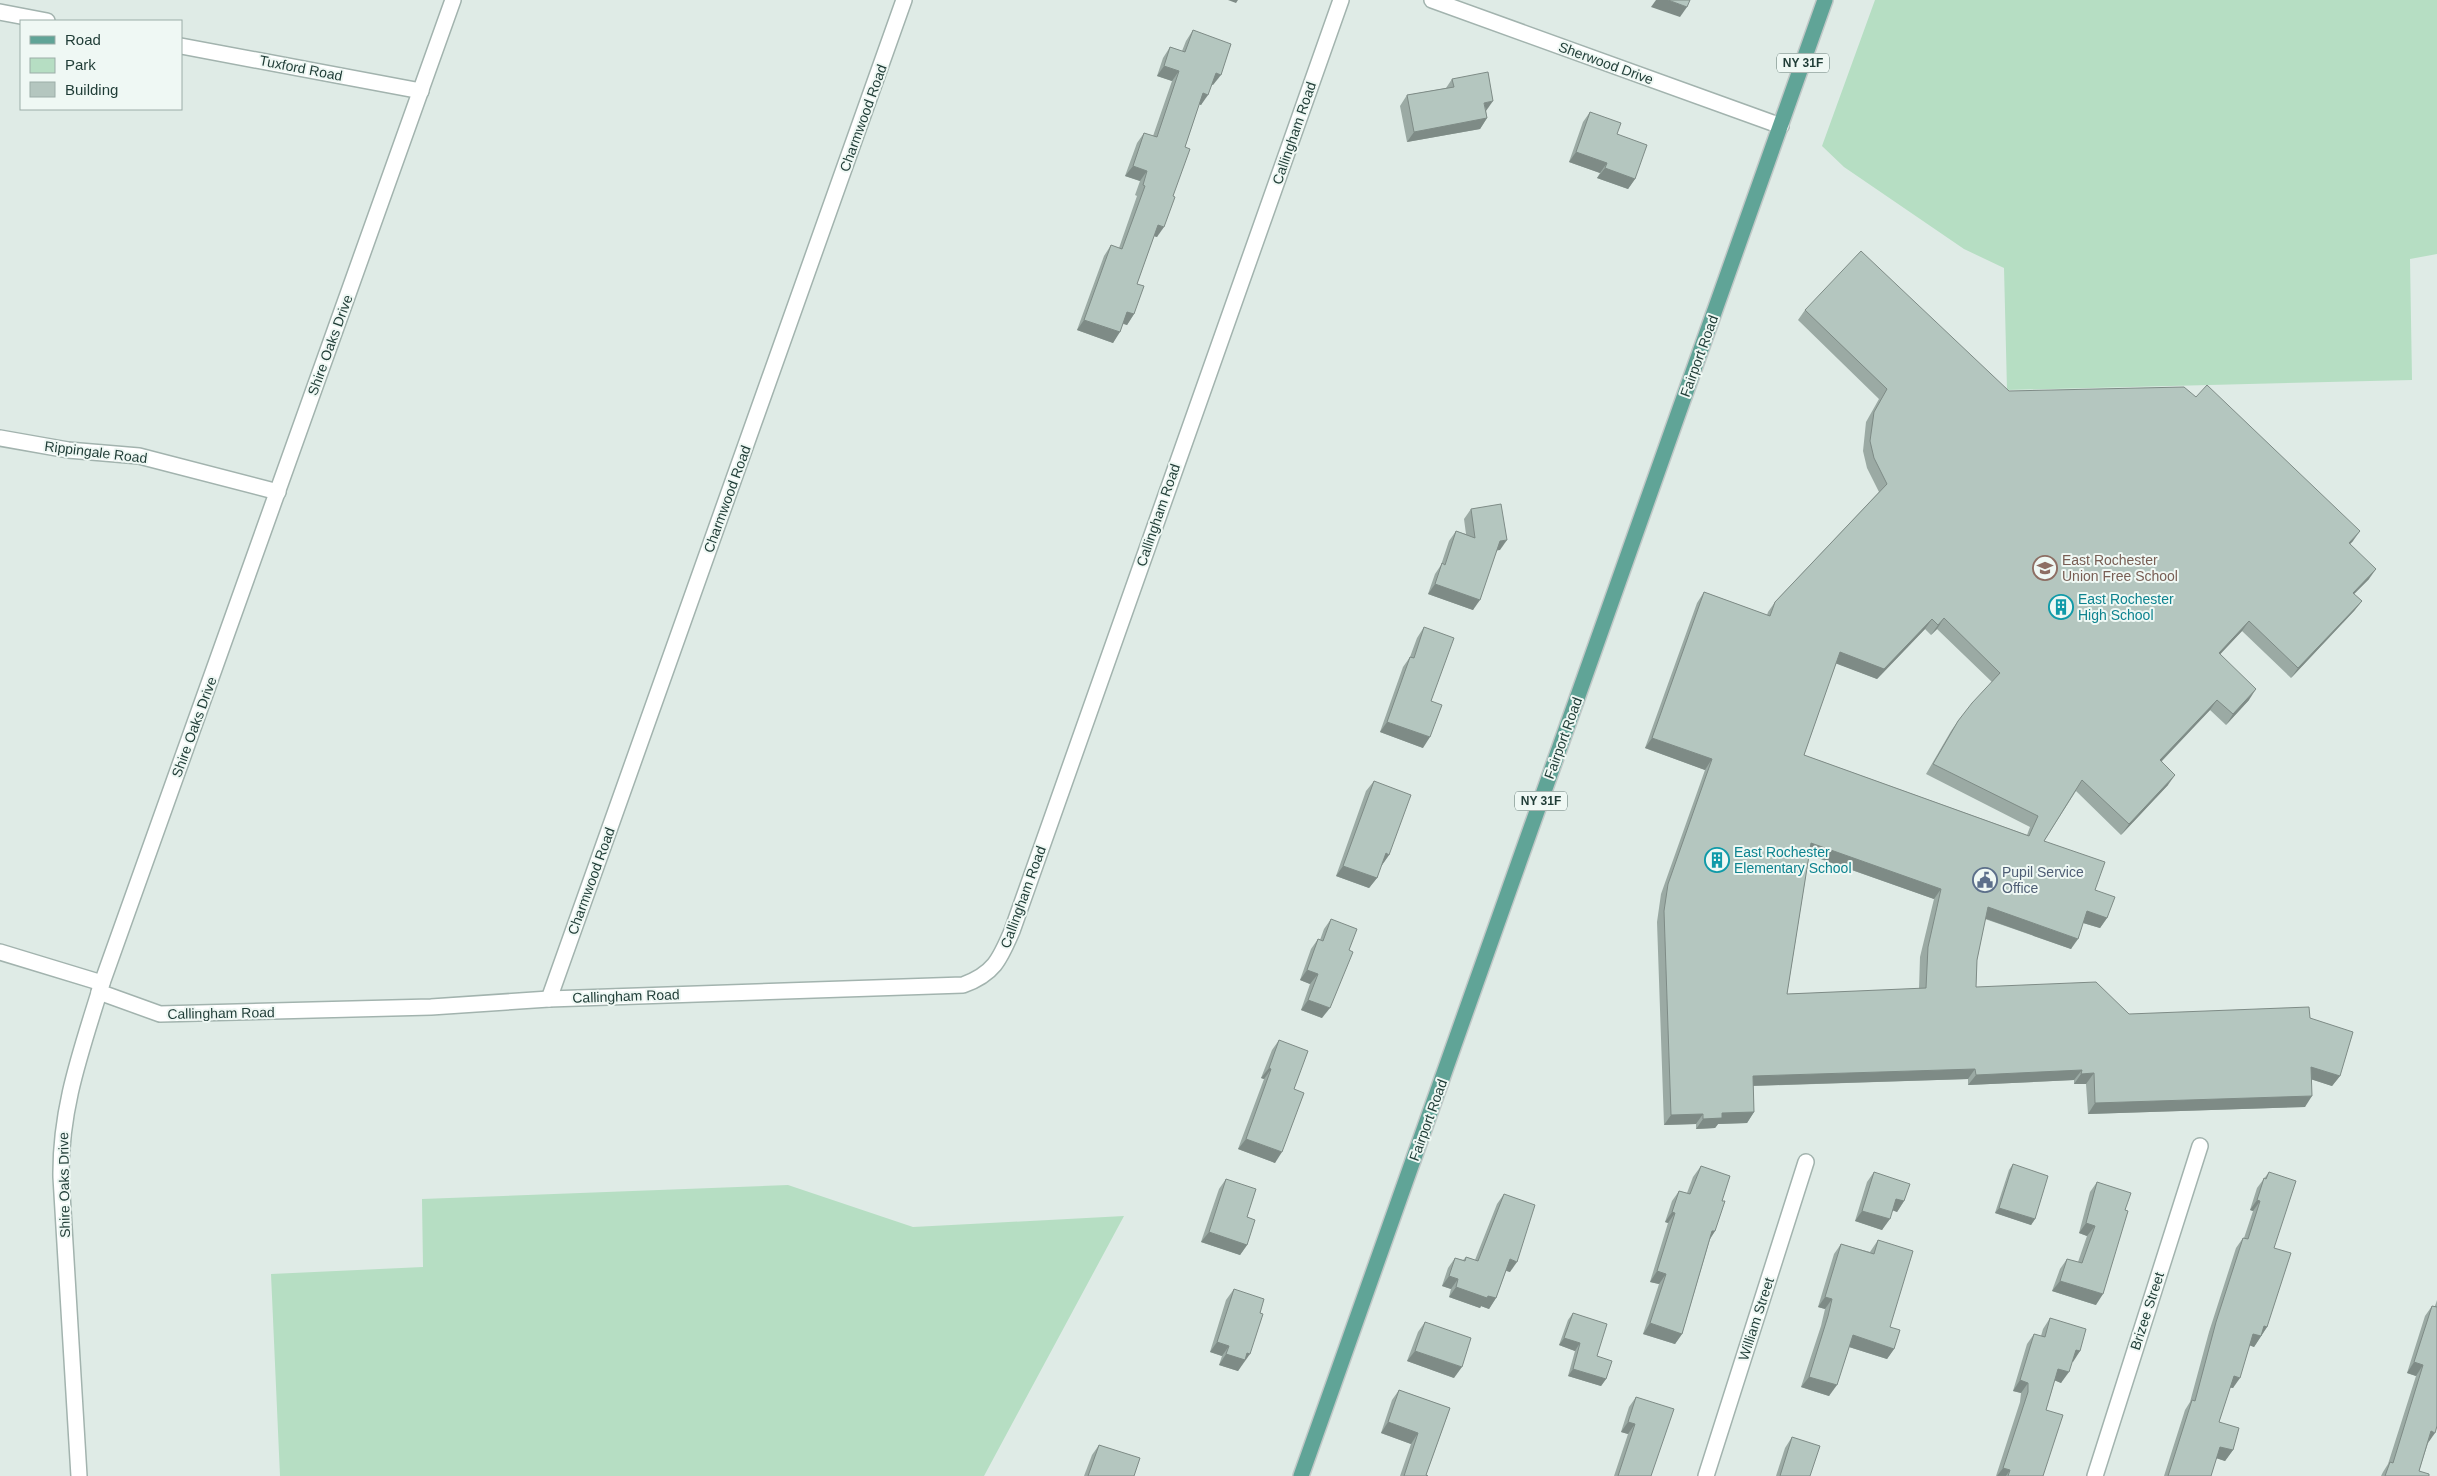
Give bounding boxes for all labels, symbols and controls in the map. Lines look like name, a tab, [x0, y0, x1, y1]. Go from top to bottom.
legend	[20, 20, 182, 110]
text: Road	[65, 31, 101, 48]
street label: Sherwood Drive	[1556, 38, 1656, 88]
street label: Tuxford Road	[258, 52, 344, 84]
road number: NY 31F	[1777, 54, 1829, 72]
text: Park	[65, 56, 96, 73]
street label: Charmwood Road	[836, 62, 890, 174]
street label: Callingham Road	[1269, 80, 1319, 186]
text: Building	[65, 81, 118, 98]
street label: Shire Oaks Drive	[304, 292, 356, 397]
street label: Fairport Road	[1677, 313, 1721, 399]
street label: Rippingale Road	[44, 438, 148, 466]
street label: Charmwood Road	[700, 443, 754, 555]
street label: Callingham Road	[1133, 462, 1183, 568]
place label: East Rochester Union Free School	[2062, 552, 2178, 584]
school or university icon: East Rochester Union Free School	[2032, 555, 2058, 581]
place label: East Rochester High School	[2078, 591, 2174, 623]
building icon: East Rochester High School	[2048, 594, 2074, 620]
street label: Shire Oaks Drive	[168, 674, 220, 779]
street label: Fairport Road	[1541, 695, 1585, 781]
road number: NY 31F	[1515, 791, 1567, 810]
street label: Charmwood Road	[564, 825, 618, 937]
street label: Callingham Road	[997, 844, 1049, 950]
place label: East Rochester Elementary School	[1734, 844, 1852, 876]
building icon: East Rochester Elementary School	[1704, 847, 1730, 873]
place label: Pupil Service Office	[2002, 864, 2084, 896]
public building icon: Pupil Service Office	[1972, 867, 1998, 893]
street label: Callingham Road	[572, 986, 680, 1006]
street label: Callingham Road	[167, 1004, 275, 1022]
street label: Fairport Road	[1406, 1077, 1450, 1163]
street label: Shire Oaks Drive	[55, 1132, 73, 1238]
street label: Brizee Street	[2127, 1270, 2167, 1352]
street label: William Street	[1735, 1275, 1777, 1363]

